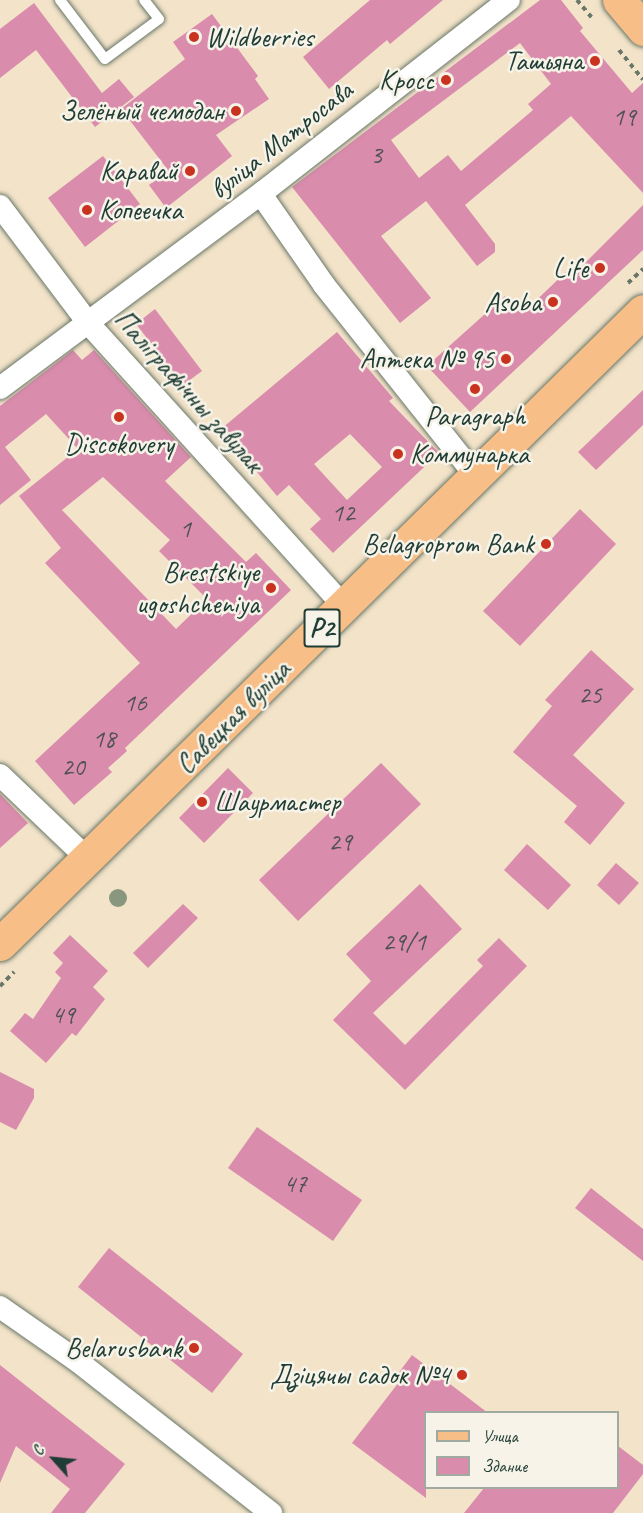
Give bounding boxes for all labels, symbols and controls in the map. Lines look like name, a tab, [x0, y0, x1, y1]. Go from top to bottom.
place label: Wildberries	[206, 20, 313, 54]
marker: Wildberries	[187, 30, 201, 44]
place label: Ташьяна	[505, 44, 583, 78]
marker: Ташьяна	[588, 54, 602, 68]
place label: Кросс	[379, 63, 434, 97]
marker: Кросс	[439, 73, 453, 87]
street label: вуліца Матросава	[203, 74, 359, 206]
place label: Зелёный чемодан	[59, 94, 224, 128]
house number: 19	[612, 101, 636, 133]
marker: Зелёный чемодан	[229, 104, 243, 118]
house number: 3	[370, 139, 382, 171]
place label: Каравай	[100, 154, 178, 188]
marker: Каравай	[183, 164, 197, 178]
place label: Копеечка	[99, 193, 182, 227]
marker: Копеечка	[80, 203, 94, 217]
place label: Life	[553, 251, 588, 285]
marker: Life	[593, 261, 607, 275]
place label: Asoba	[484, 285, 541, 319]
marker: Asoba	[546, 295, 560, 309]
street label: Паліграфічны завулак	[107, 303, 271, 479]
place label: Аптека № 95	[360, 342, 494, 376]
marker: Аптека № 95	[499, 352, 513, 366]
marker: Paragraph	[468, 382, 482, 396]
place label: Paragraph	[425, 399, 525, 433]
marker: Discokovery	[112, 410, 126, 424]
place label: Discokovery	[64, 427, 174, 461]
place label: Коммунарка	[410, 437, 529, 471]
marker: Коммунарка	[391, 447, 405, 461]
house number: 12	[331, 497, 355, 529]
house number: 1	[179, 513, 191, 545]
place label: Belagroprom Bank	[362, 527, 534, 561]
marker: Belagroprom Bank	[539, 537, 553, 551]
place label: Brestskiye ugoshcheniya	[136, 555, 259, 621]
marker: Brestskiye ugoshcheniya	[264, 581, 278, 595]
road number: Р2	[302, 604, 342, 652]
street label: Савецкая вуліца	[169, 653, 297, 781]
house number: 25	[578, 679, 602, 711]
house number: 16	[123, 687, 147, 719]
house number: 18	[92, 723, 116, 755]
house number: 20	[61, 751, 85, 783]
place label: Шаурмастер	[214, 785, 340, 819]
marker: Шаурмастер	[195, 795, 209, 809]
house number: 29	[328, 826, 352, 858]
house number: 29/1	[382, 926, 426, 958]
house number: 49	[51, 999, 75, 1031]
house number: 47	[283, 1168, 307, 1200]
place label: Belarusbank	[65, 1331, 182, 1365]
marker: Belarusbank	[187, 1341, 201, 1355]
place label: Дзіцячы садок №4	[270, 1358, 450, 1392]
marker: Дзіцячы садок №4	[455, 1368, 469, 1382]
legend	[424, 1411, 619, 1489]
text: Улица	[482, 1425, 518, 1447]
north arrow	[24, 1429, 84, 1489]
text: С	[27, 1443, 49, 1459]
text: Здание	[482, 1455, 527, 1477]

